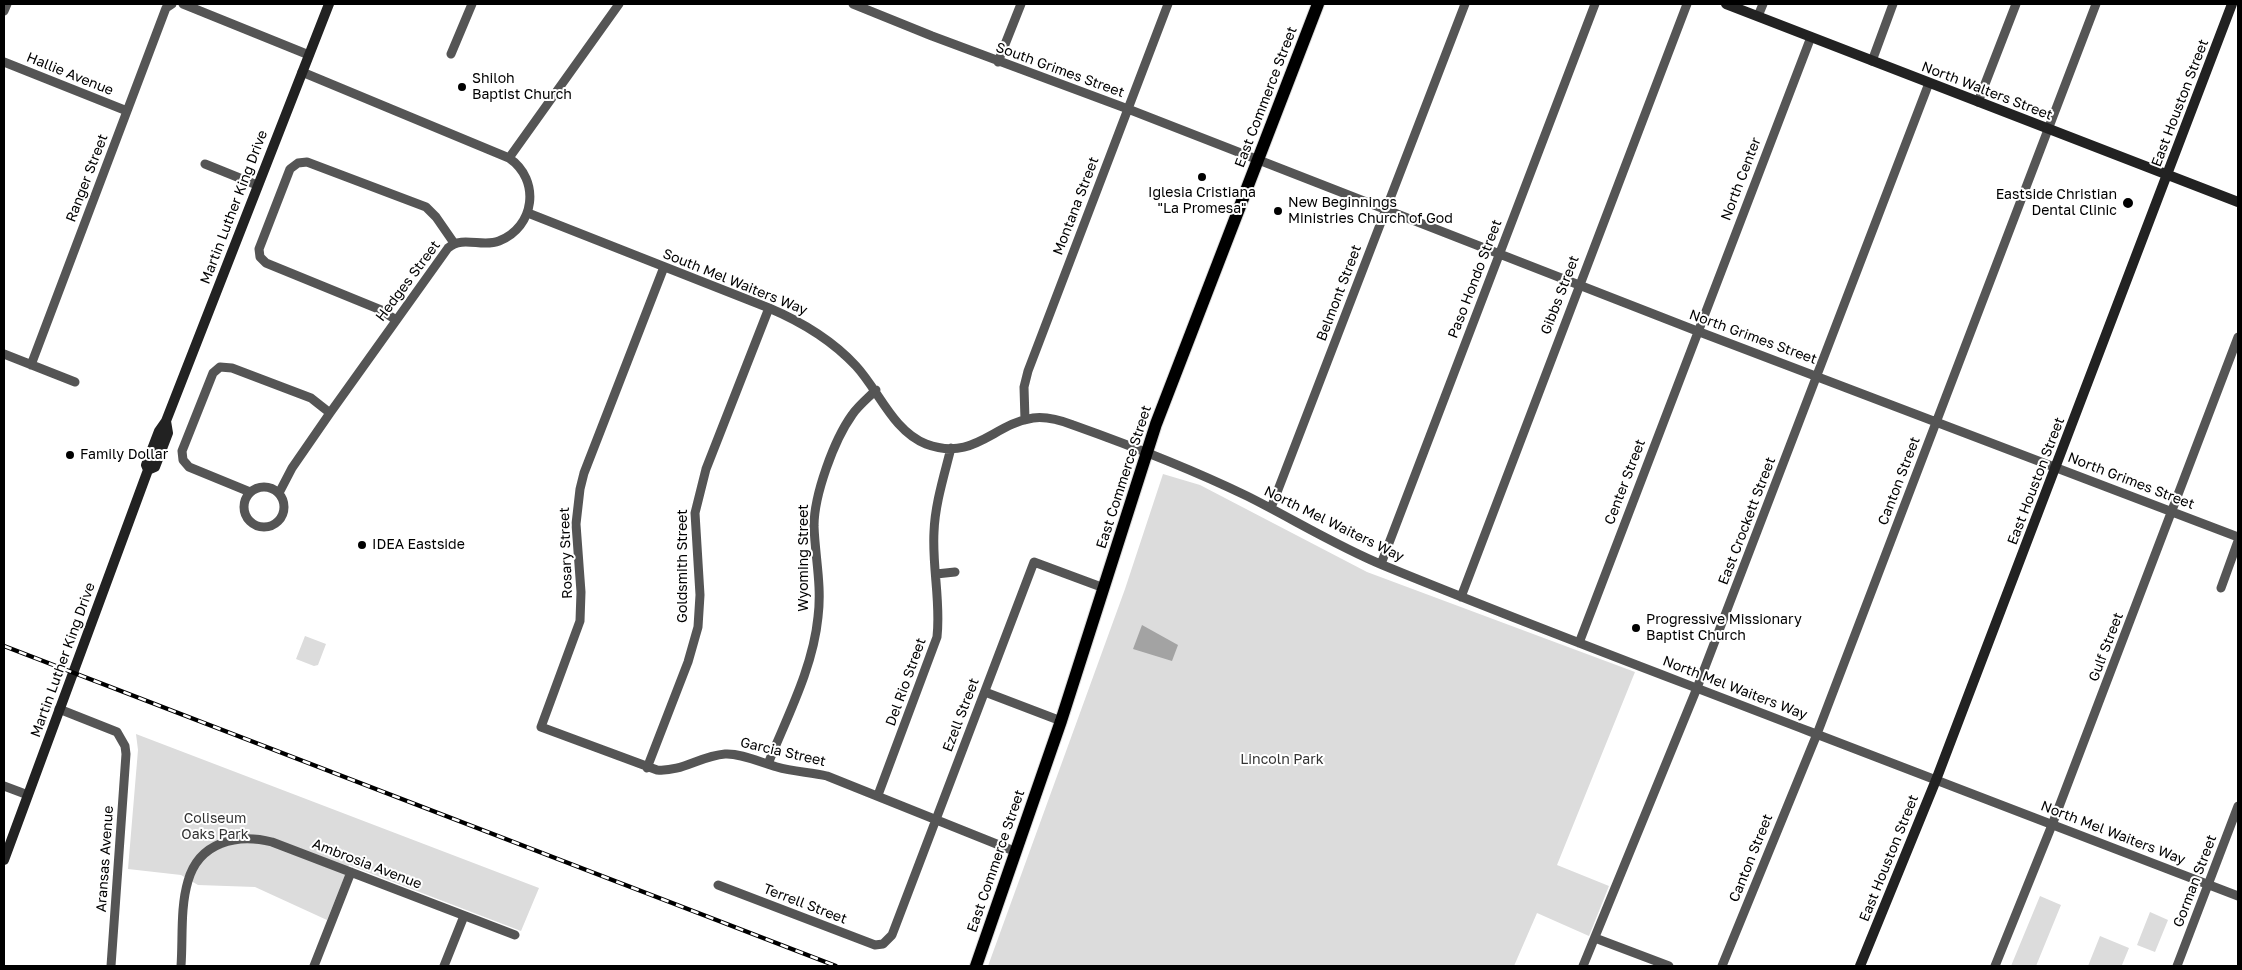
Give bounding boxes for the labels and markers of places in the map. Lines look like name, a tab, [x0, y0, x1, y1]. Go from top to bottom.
place label: Shiloh Baptist Church	[472, 71, 572, 104]
marker: Shiloh Baptist Church	[456, 81, 468, 93]
marker: Iglesia Cristiana "La Promesa"	[1196, 171, 1208, 183]
place label: Iglesia Cristiana "La Promesa"	[1148, 185, 1256, 218]
place label: Eastside Christian Dental Clinic	[1996, 187, 2117, 220]
place label: New Beginnings Ministries Church of God	[1288, 195, 1453, 228]
marker: Eastside Christian Dental Clinic	[2121, 196, 2135, 210]
marker: New Beginnings Ministries Church of God	[1272, 205, 1284, 217]
place label: Family Dollar	[80, 447, 168, 463]
marker: Family Dollar	[64, 449, 76, 461]
place label: IDEA Eastside	[372, 537, 465, 553]
marker: IDEA Eastside	[356, 539, 368, 551]
place label: Progressive Missionary Baptist Church	[1646, 612, 1802, 644]
marker: Progressive Missionary Baptist Church	[1630, 622, 1642, 634]

